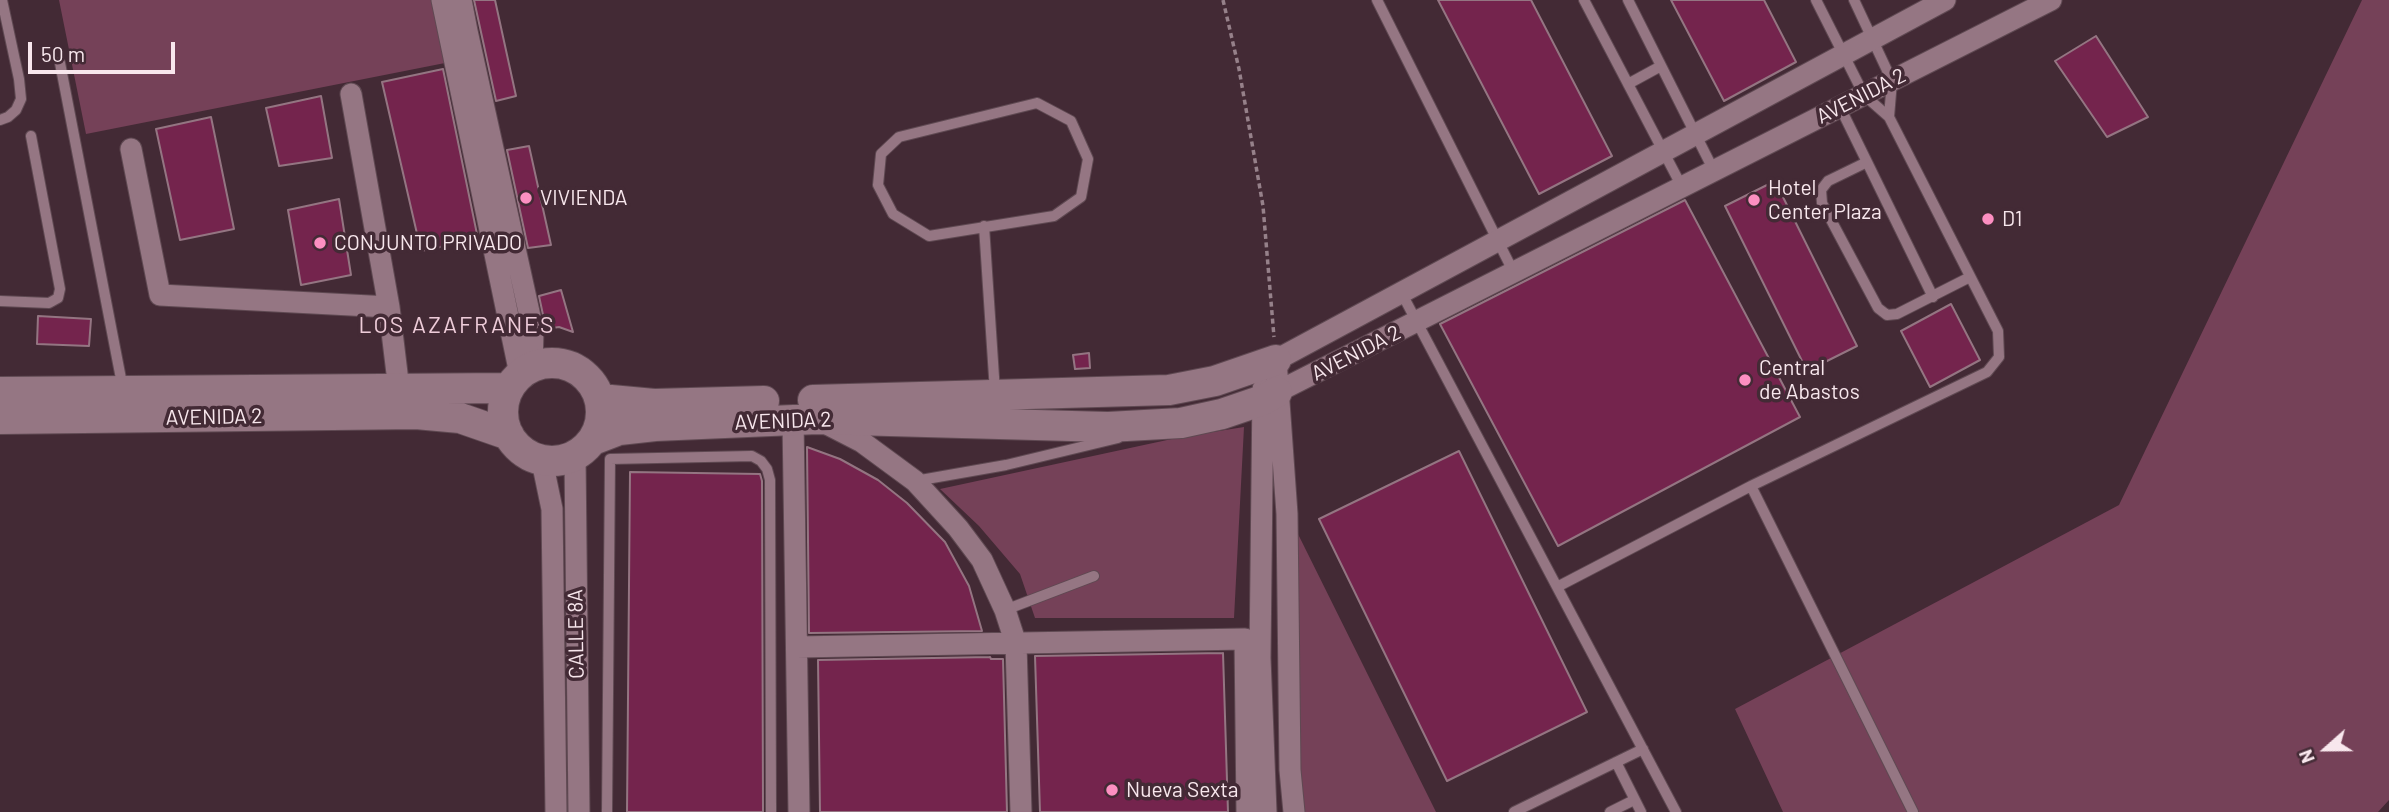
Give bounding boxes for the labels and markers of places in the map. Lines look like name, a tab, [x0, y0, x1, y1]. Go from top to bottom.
place label: Hotel Center Plaza	[1768, 175, 1882, 225]
place label: VIVIENDA	[540, 185, 627, 211]
marker: VIVIENDA	[518, 190, 534, 206]
marker: Hotel Center Plaza	[1746, 192, 1762, 208]
place label: D1	[2002, 206, 2022, 232]
marker: D1	[1980, 211, 1996, 227]
place label: CONJUNTO PRIVADO	[334, 230, 522, 256]
marker: CONJUNTO PRIVADO	[312, 235, 328, 251]
place label: Central de Abastos	[1759, 355, 1860, 405]
marker: Central de Abastos	[1737, 372, 1753, 388]
place label: Nueva Sexta	[1126, 777, 1239, 803]
marker: Nueva Sexta	[1104, 782, 1120, 798]

